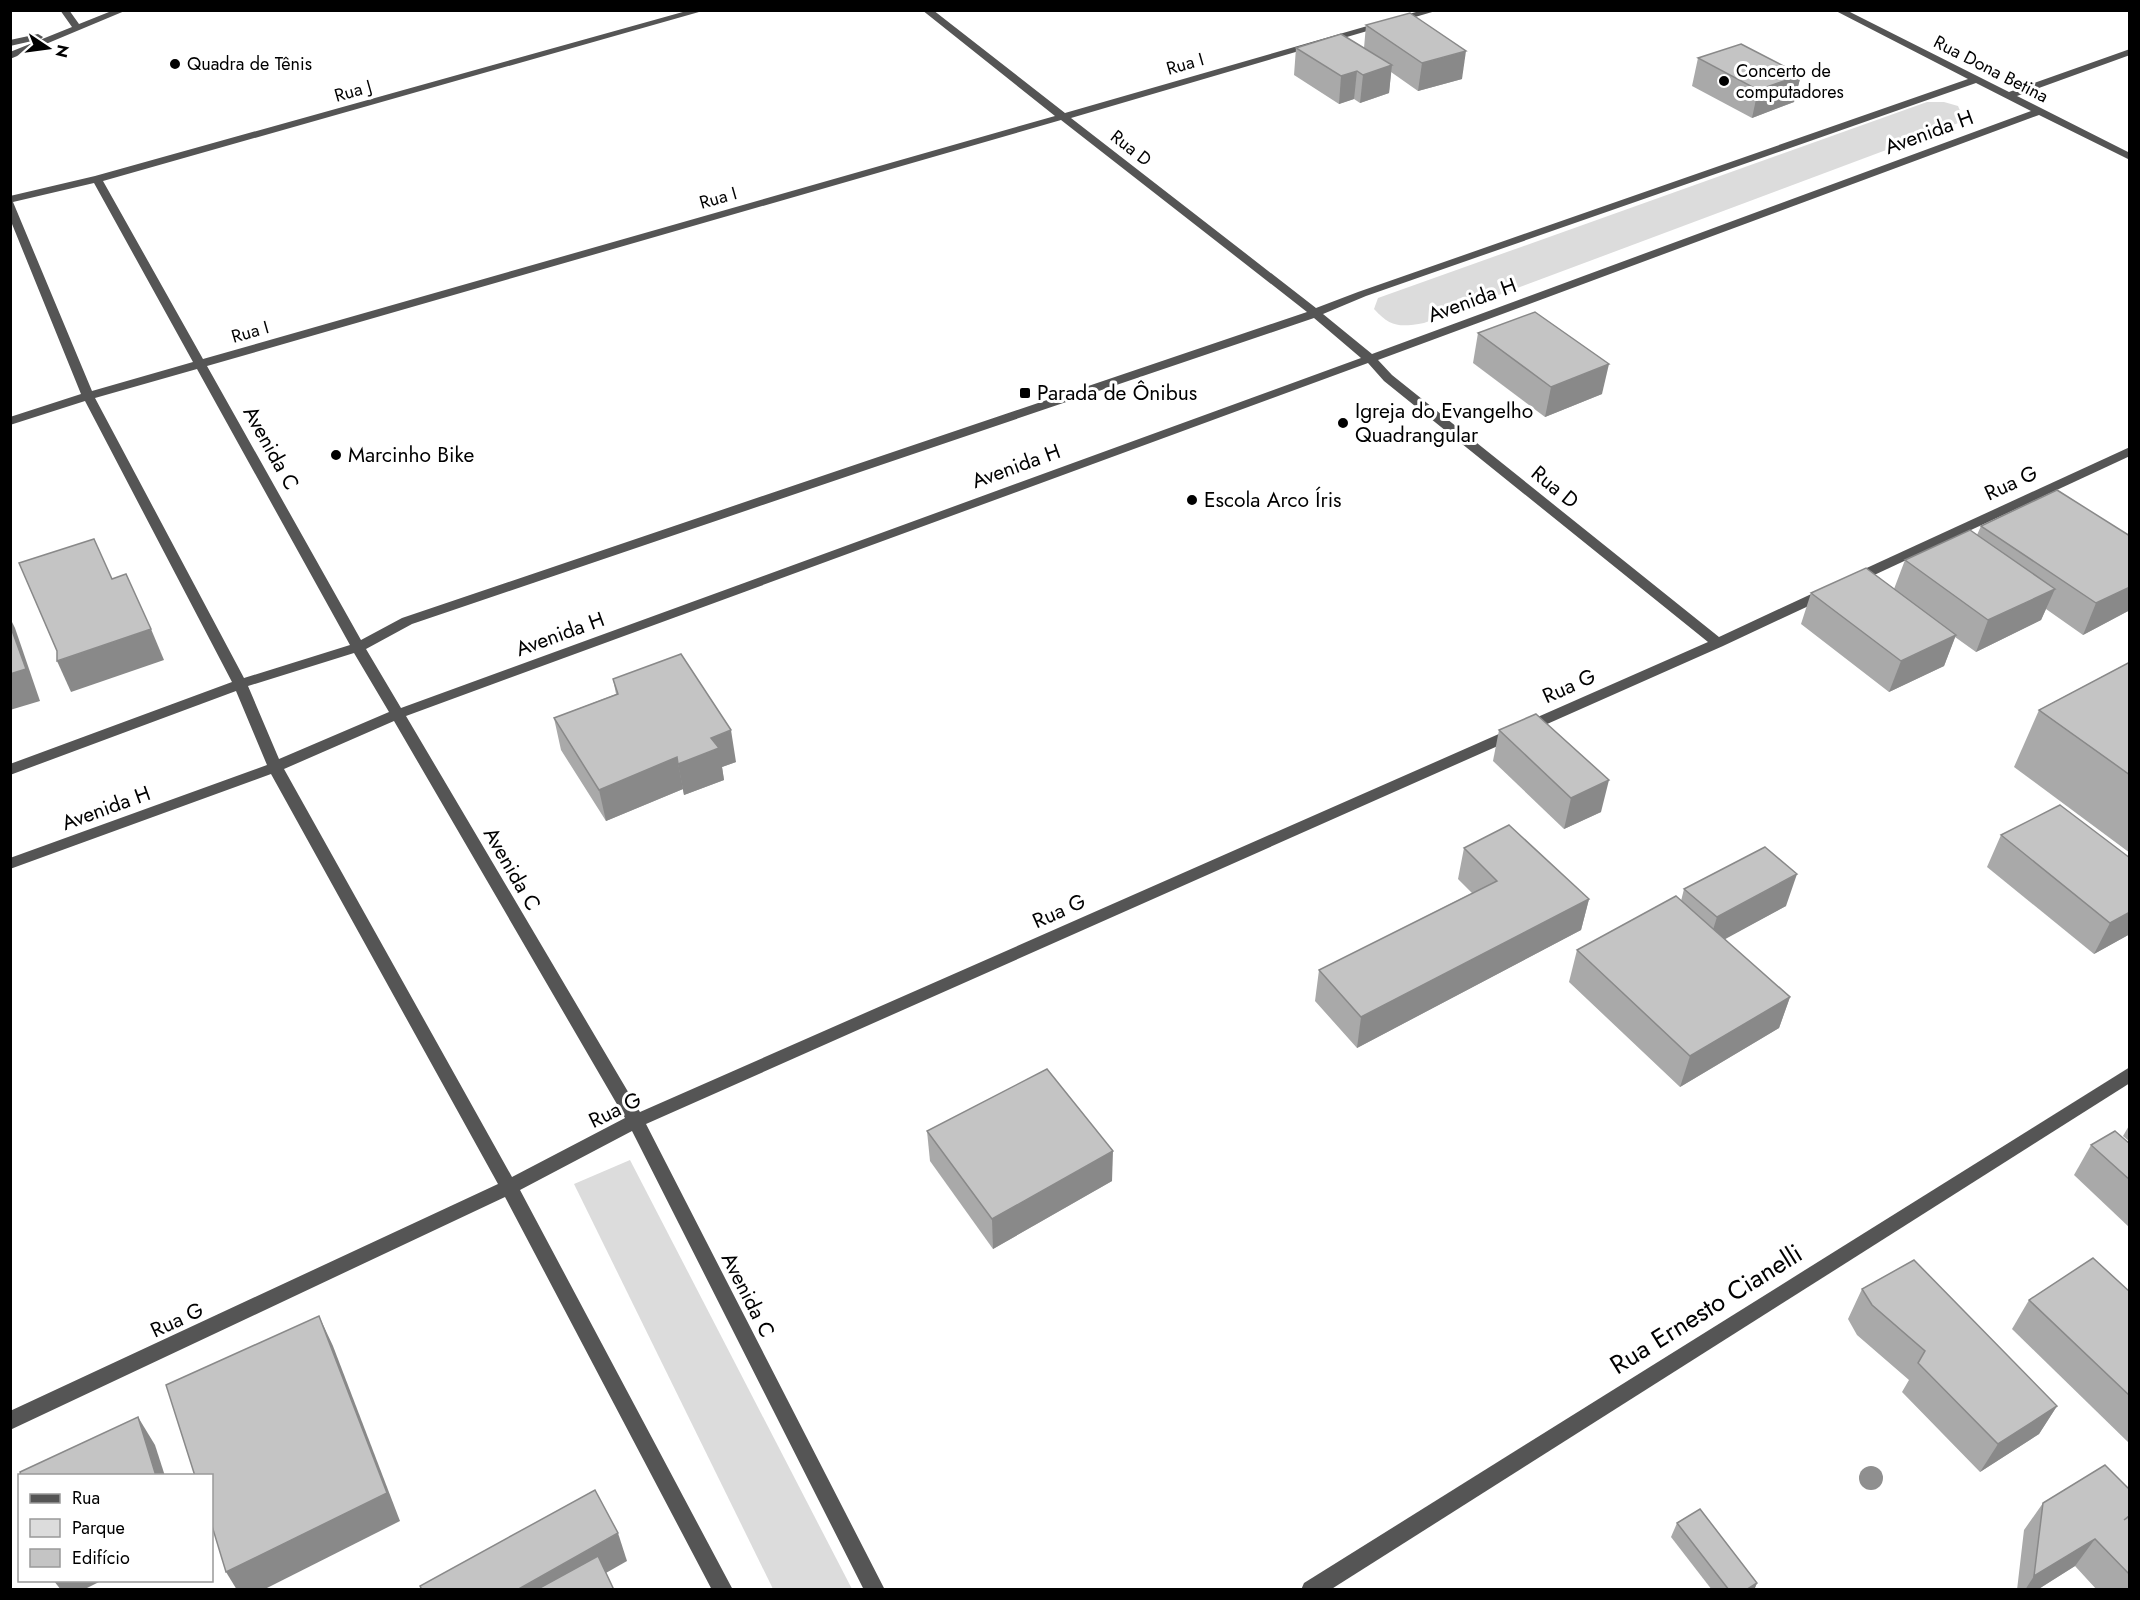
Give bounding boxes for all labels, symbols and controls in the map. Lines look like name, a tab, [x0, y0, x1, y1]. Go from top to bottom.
north arrow	[18, 18, 78, 78]
street label: Rua Dona Betina	[1929, 29, 2053, 109]
text: N	[49, 42, 75, 60]
street label: Rua I	[1163, 46, 1207, 82]
place label: Quadra de Tênis	[187, 51, 312, 77]
marker: Quadra de Tênis	[168, 57, 182, 71]
place label: Concerto de computadores	[1736, 58, 1844, 105]
street label: Rua J	[331, 73, 375, 109]
marker: Concerto de computadores	[1717, 74, 1731, 88]
street label: Avenida H	[1880, 102, 1978, 162]
street label: Rua D	[1105, 124, 1157, 172]
street label: Rua I	[696, 180, 740, 216]
street label: Avenida H	[1423, 270, 1521, 330]
street label: Rua I	[228, 314, 272, 350]
place label: Parada de Ônibus	[1037, 378, 1197, 408]
marker: Parada de Ônibus	[1018, 386, 1032, 400]
place label: Igreja do Evangelho Quadrangular	[1355, 396, 1533, 450]
street label: Avenida C	[236, 401, 306, 495]
marker: Igreja do Evangelho Quadrangular	[1336, 416, 1350, 430]
street label: Avenida H	[967, 436, 1065, 496]
place label: Marcinho Bike	[348, 440, 474, 470]
marker: Marcinho Bike	[329, 448, 343, 462]
street label: Rua G	[1980, 458, 2042, 508]
street label: Rua D	[1525, 459, 1585, 515]
place label: Escola Arco Íris	[1204, 485, 1342, 515]
marker: Escola Arco Íris	[1185, 493, 1199, 507]
street label: Avenida H	[511, 604, 609, 664]
street label: Rua G	[1538, 661, 1600, 711]
street label: Avenida H	[57, 778, 155, 838]
street label: Avenida C	[476, 822, 548, 916]
street label: Rua G	[1028, 886, 1090, 936]
street label: Rua G	[583, 1084, 647, 1136]
street label: Rua Ernesto Cianelli	[1603, 1235, 1809, 1383]
street label: Avenida C	[714, 1247, 782, 1343]
street label: Rua G	[146, 1295, 208, 1345]
legend	[18, 1474, 213, 1582]
text: Rua	[72, 1485, 100, 1511]
text: Parque	[72, 1515, 125, 1541]
text: Edifício	[72, 1545, 130, 1571]

